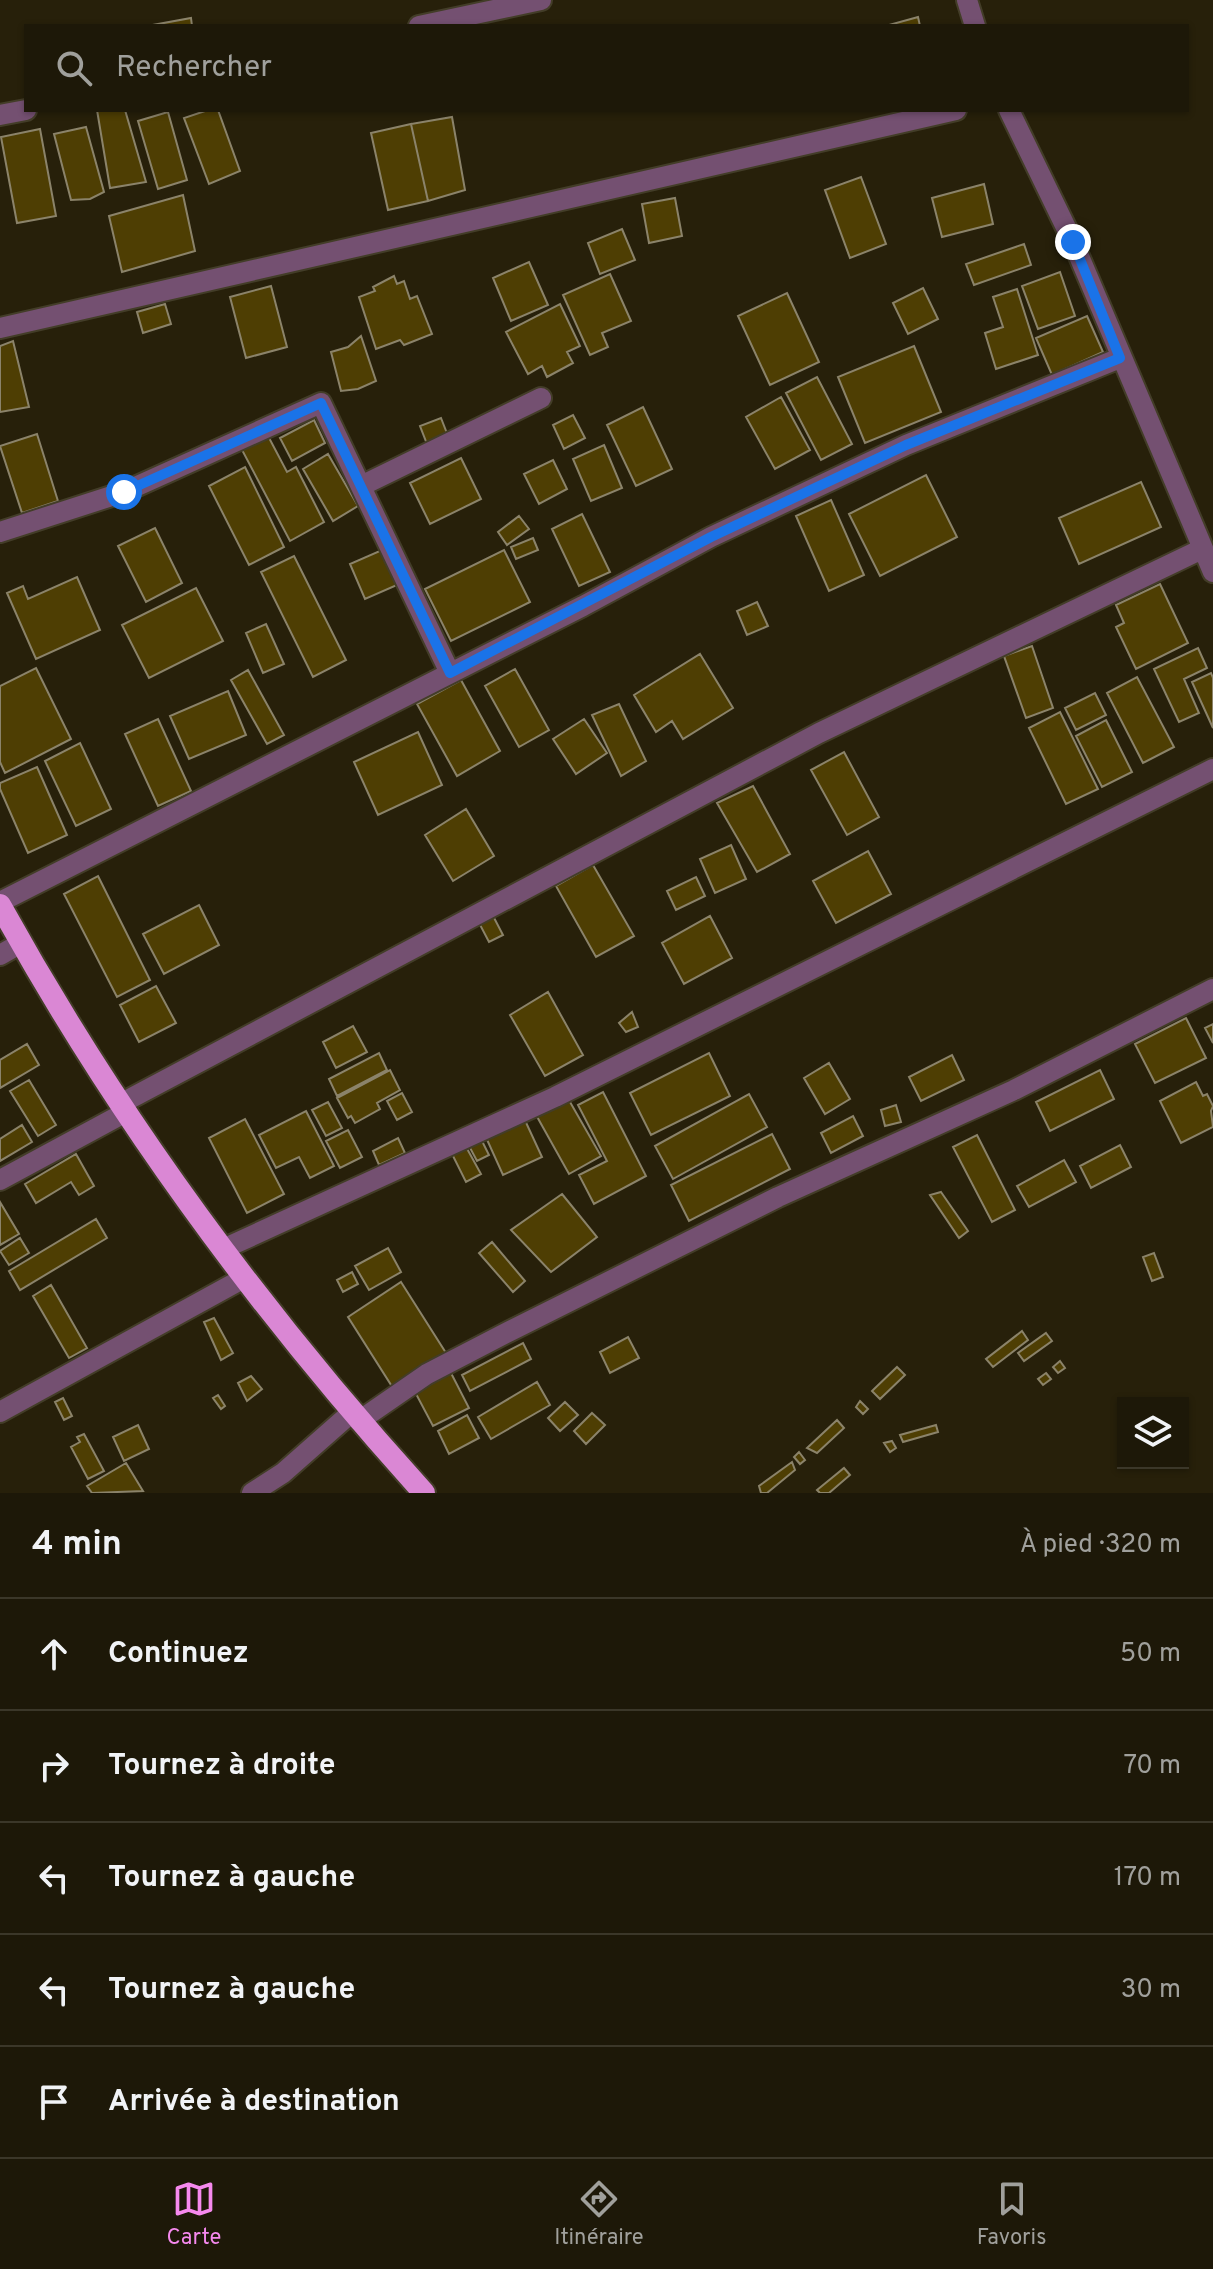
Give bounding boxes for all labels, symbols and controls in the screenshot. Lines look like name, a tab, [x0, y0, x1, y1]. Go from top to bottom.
search box	[24, 24, 1189, 112]
icon: search	[52, 46, 96, 90]
text: Rechercher	[116, 50, 272, 87]
route end	[1055, 224, 1091, 260]
route start	[106, 474, 142, 510]
map controls	[1117, 1397, 1189, 1469]
button: layers	[1117, 1397, 1189, 1469]
text: 4 min	[32, 1524, 122, 1567]
text: À pied · 320 m	[1020, 1529, 1181, 1562]
icon: ahead	[32, 1632, 76, 1676]
text: Continuez	[108, 1636, 249, 1673]
text: 50 m	[1120, 1638, 1181, 1671]
icon: right	[32, 1744, 76, 1788]
text: Tournez à droite	[108, 1748, 336, 1785]
text: 70 m	[1123, 1750, 1181, 1783]
icon: left	[32, 1856, 76, 1900]
text: Tournez à gauche	[108, 1860, 355, 1897]
text: 170 m	[1114, 1862, 1181, 1895]
icon: left	[32, 1968, 76, 2012]
text: Tournez à gauche	[108, 1972, 355, 2009]
text: 30 m	[1121, 1974, 1181, 2007]
icon: arrive	[32, 2080, 76, 2124]
text: Arrivée à destination	[108, 2084, 400, 2121]
tab: Carte	[166, 2177, 221, 2252]
tab: Itinéraire	[554, 2177, 644, 2252]
tab: Favoris	[977, 2177, 1046, 2252]

